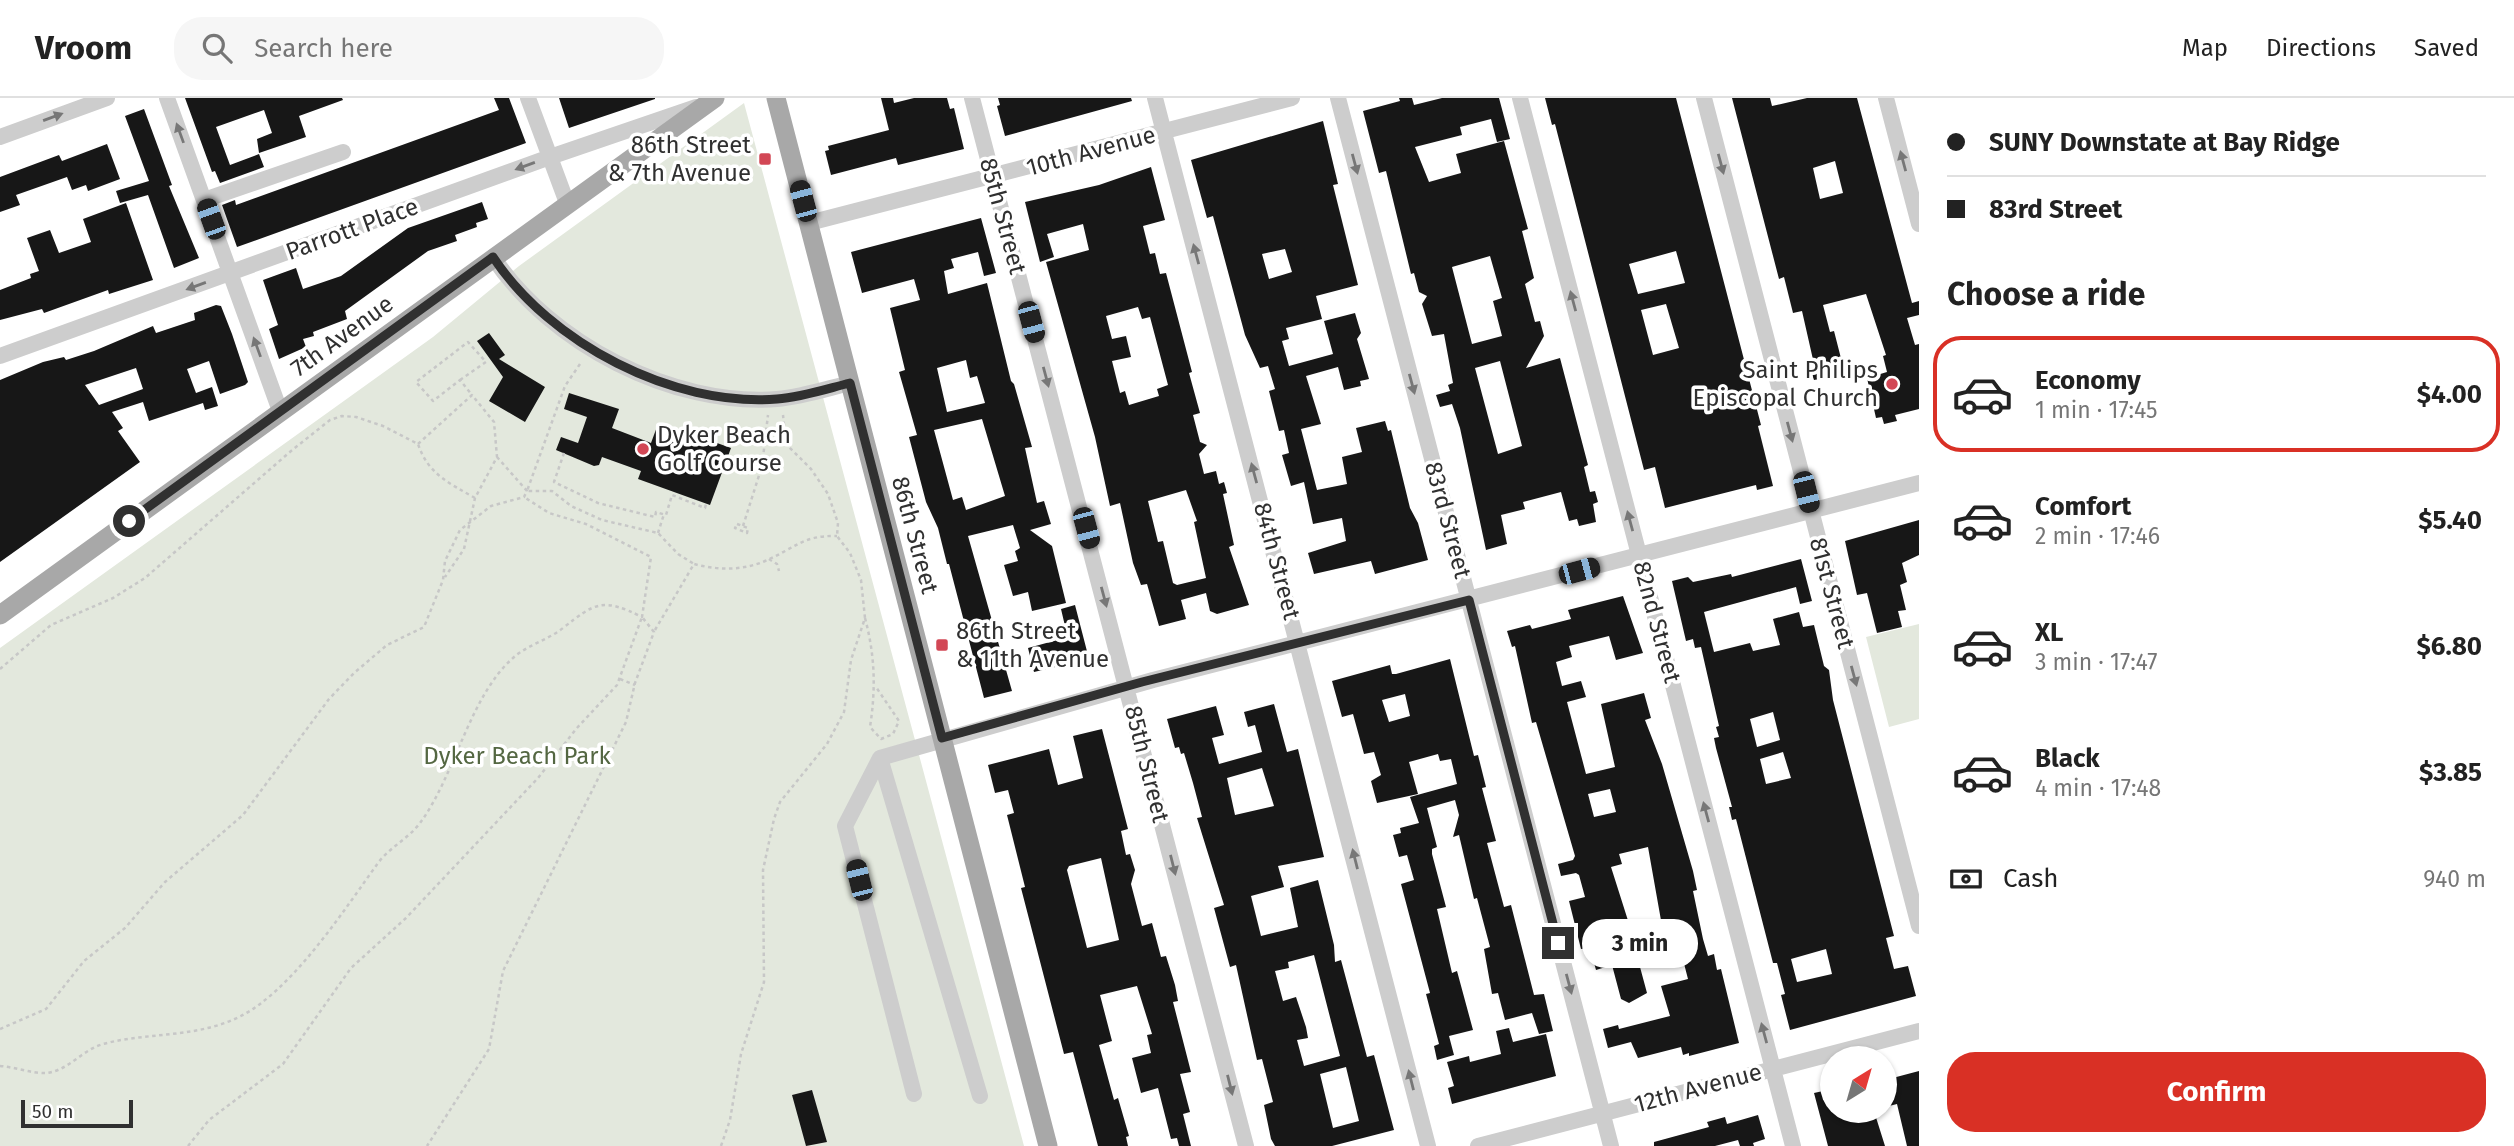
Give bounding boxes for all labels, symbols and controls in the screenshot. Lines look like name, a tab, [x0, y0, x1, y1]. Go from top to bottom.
search box	[174, 17, 664, 80]
text: Vroom	[35, 28, 132, 68]
icon: search	[198, 29, 236, 67]
text: Search here	[254, 33, 393, 64]
text: Map	[2182, 34, 2228, 62]
text: Directions	[2266, 34, 2376, 62]
text: Saved	[2414, 34, 2479, 62]
one-way arrow	[43, 112, 64, 123]
street label: 10th Avenue	[1023, 120, 1159, 182]
one-way arrow	[174, 122, 185, 143]
text: SUNY Downstate at Bay Ridge	[1989, 127, 2340, 158]
place label: 86th Street & 7th Avenue	[608, 131, 751, 187]
one-way arrow	[1897, 150, 1907, 171]
marker: 86th Street & 7th Avenue	[757, 151, 773, 167]
one-way arrow	[1350, 153, 1361, 175]
one-way arrow	[1716, 153, 1727, 175]
street label: 85th Street	[974, 155, 1032, 278]
one-way arrow	[514, 161, 535, 172]
car	[788, 178, 819, 224]
street label: Parrott Place	[282, 192, 422, 266]
text: 83rd Street	[1989, 194, 2122, 225]
car	[194, 196, 229, 242]
one-way arrow	[1190, 242, 1201, 264]
text: Choose a ride	[1947, 275, 2145, 313]
one-way arrow	[185, 280, 206, 291]
street label: 7th Avenue	[285, 290, 399, 382]
one-way arrow	[1567, 290, 1578, 312]
car	[1016, 299, 1047, 345]
one-way arrow	[251, 336, 262, 357]
place label: Saint Philips Episcopal Church	[1693, 356, 1878, 412]
icon: car	[1951, 363, 2014, 426]
text: Economy	[2035, 365, 2141, 396]
one-way arrow	[1041, 366, 1052, 388]
one-way arrow	[1407, 373, 1418, 395]
marker: Saint Philips Episcopal Church	[1884, 376, 1900, 392]
text: $4.00	[2417, 379, 2482, 410]
text: 1 min · 17:45	[2035, 396, 2158, 424]
place label: Dyker Beach Golf Course	[657, 421, 791, 477]
one-way arrow	[1785, 421, 1796, 443]
marker: Dyker Beach Golf Course	[635, 441, 651, 457]
street label: 83rd Street	[1419, 459, 1477, 582]
one-way arrow	[1248, 462, 1259, 484]
car	[1791, 469, 1822, 515]
street label: 86th Street	[886, 473, 944, 597]
icon: car	[1951, 489, 2014, 552]
text: Comfort	[2035, 491, 2131, 522]
street label: 84th Street	[1248, 499, 1306, 623]
route start	[113, 505, 145, 537]
car	[1071, 505, 1102, 551]
text: $5.40	[2418, 505, 2482, 536]
one-way arrow	[1624, 510, 1635, 532]
text: 2 min · 17:46	[2035, 522, 2160, 550]
street label: 81st Street	[1804, 534, 1860, 652]
car	[1556, 555, 1603, 587]
street label: 82nd Street	[1627, 558, 1687, 686]
one-way arrow	[1099, 586, 1110, 608]
icon: car	[1951, 615, 2014, 678]
place label: 86th Street & 11th Avenue	[956, 617, 1109, 673]
text: XL	[2035, 617, 2063, 648]
text: $6.80	[2417, 631, 2482, 662]
marker: 86th Street & 11th Avenue	[934, 637, 950, 653]
text: 3 min · 17:47	[2035, 648, 2157, 676]
one-way arrow	[1849, 665, 1859, 686]
street label: 85th Street	[1119, 703, 1175, 826]
icon: car	[1951, 741, 2014, 804]
park label: Dyker Beach Park	[423, 742, 612, 770]
text: Black	[2035, 743, 2100, 774]
text: $3.85	[2419, 757, 2482, 788]
text: 4 min · 17:48	[2035, 774, 2161, 802]
one-way arrow	[1700, 801, 1711, 823]
one-way arrow	[1349, 848, 1360, 870]
one-way arrow	[1168, 854, 1179, 876]
car	[844, 857, 875, 903]
icon: cash	[1947, 860, 1985, 898]
text: Cash	[2003, 863, 2059, 894]
text: 940 m	[2423, 865, 2486, 893]
callout: 3 min	[1582, 918, 1698, 968]
route end	[1542, 927, 1574, 959]
text: 3 min	[1612, 929, 1668, 957]
one-way arrow	[1564, 973, 1575, 995]
one-way arrow	[1758, 1021, 1769, 1043]
north arrow	[1820, 1046, 1897, 1124]
map controls	[1820, 1046, 1897, 1123]
button: Confirm	[1947, 1052, 2486, 1132]
street label: 12th Avenue	[1631, 1058, 1765, 1118]
one-way arrow	[1405, 1069, 1416, 1091]
one-way arrow	[1225, 1074, 1236, 1096]
scale bar	[21, 1097, 133, 1129]
text: 50 m	[32, 1100, 73, 1123]

